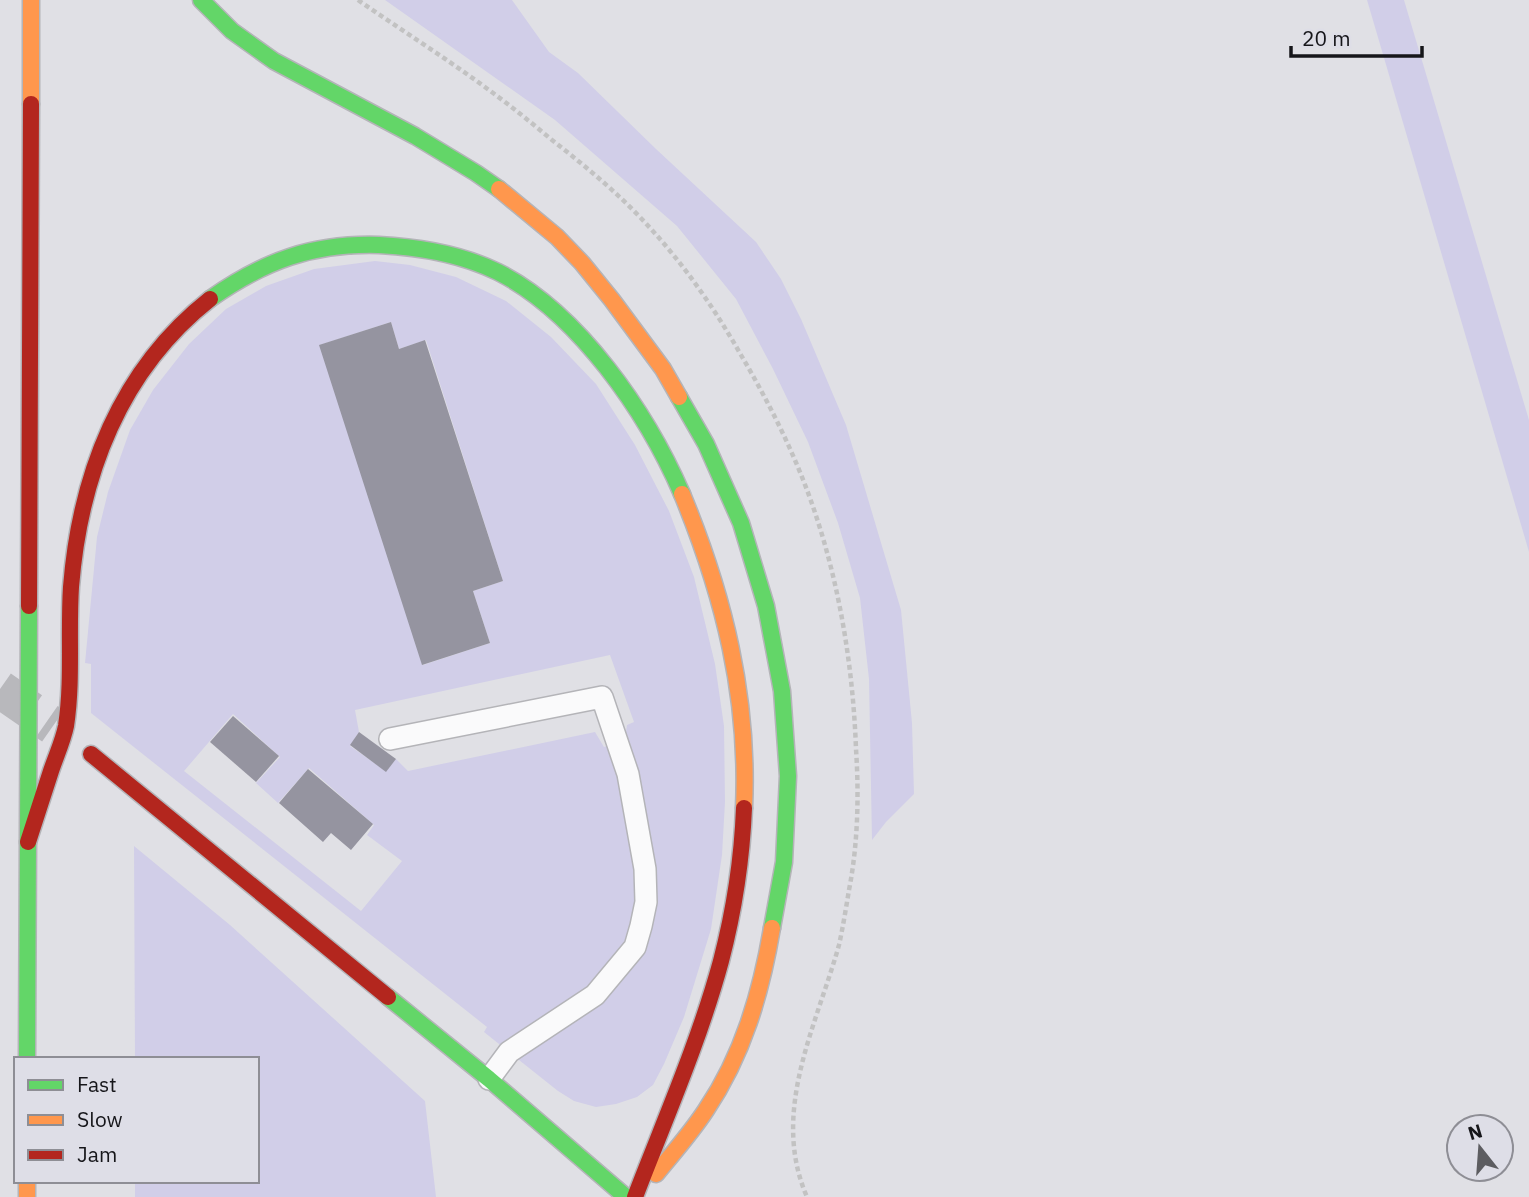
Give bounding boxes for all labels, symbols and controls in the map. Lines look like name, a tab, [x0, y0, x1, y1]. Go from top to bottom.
scale bar	[1291, 14, 1422, 58]
text: 20 m	[1302, 24, 1351, 52]
legend	[14, 1057, 259, 1183]
text: Fast	[77, 1070, 117, 1098]
text: Slow	[77, 1105, 123, 1133]
north arrow	[1445, 1113, 1515, 1183]
text: N	[1465, 1118, 1485, 1145]
text: Jam	[77, 1140, 117, 1168]

